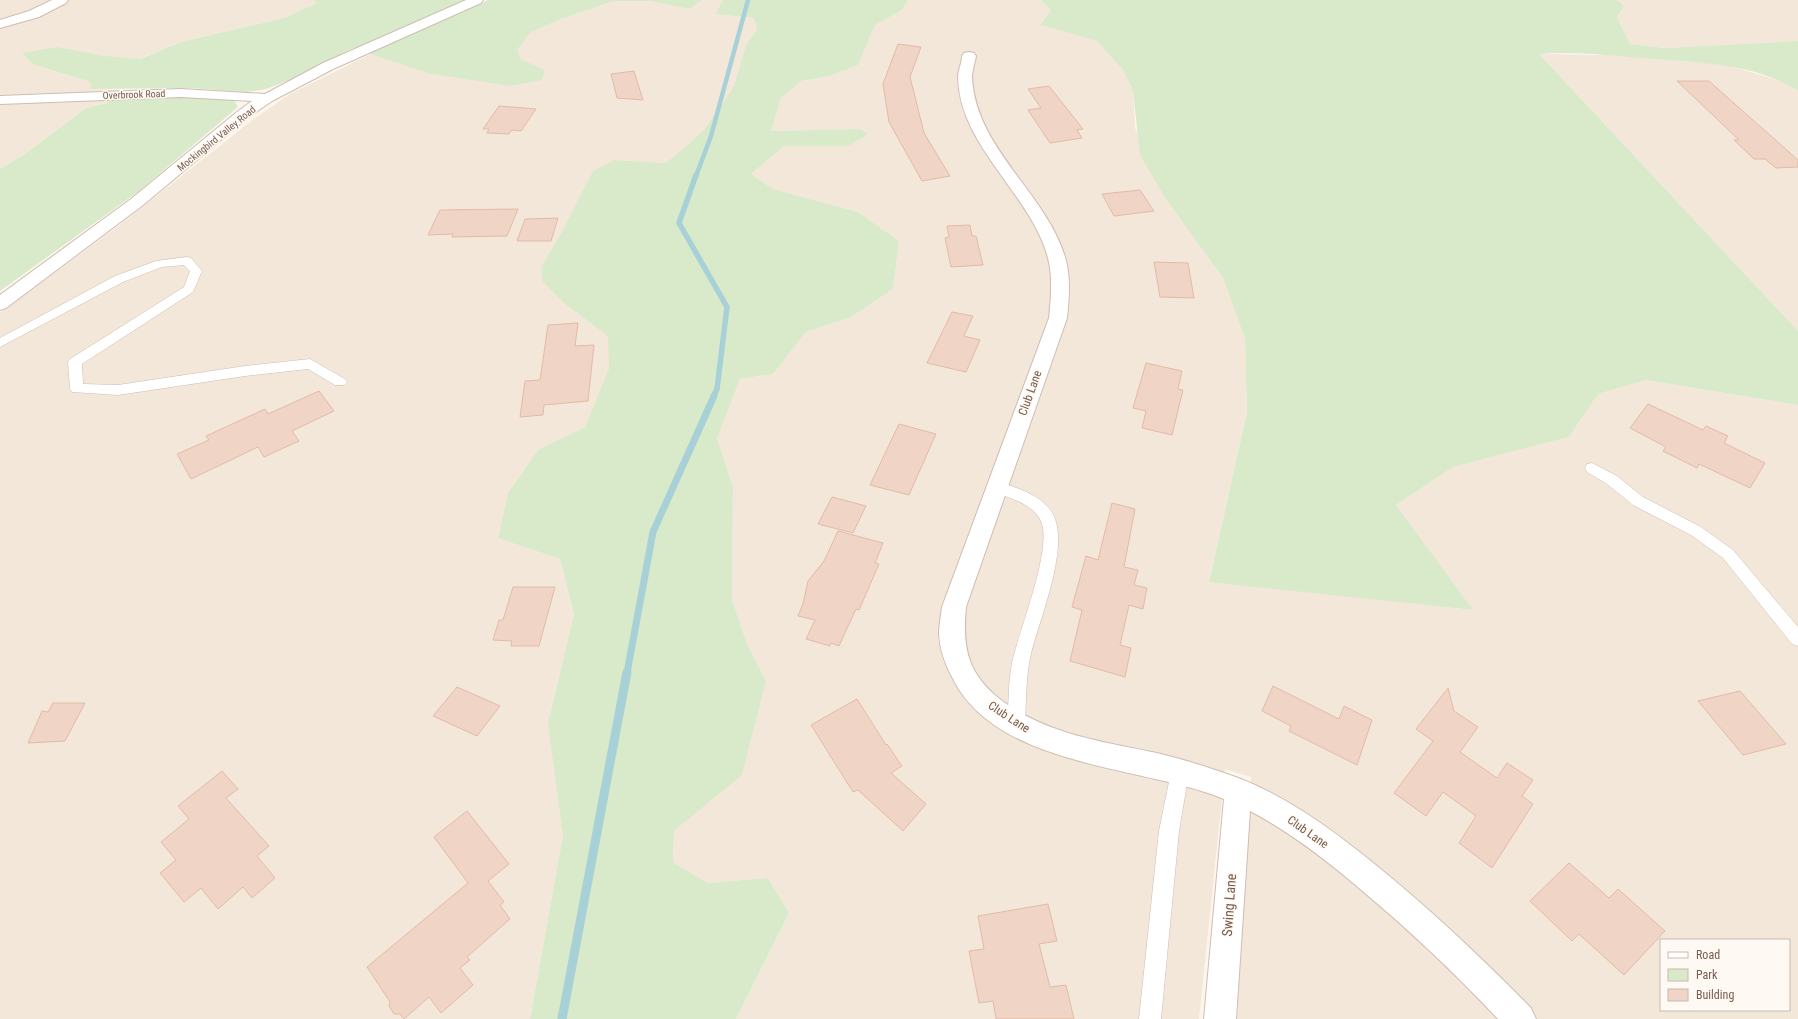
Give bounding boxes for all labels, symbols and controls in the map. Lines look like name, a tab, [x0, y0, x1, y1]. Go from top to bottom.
street label: Overbrook Road	[102, 88, 166, 101]
street label: Mockingbird Valley Road	[175, 104, 258, 173]
street label: Club Lane	[1015, 368, 1045, 417]
street label: Club Lane	[986, 698, 1033, 736]
street label: Club Lane	[1285, 813, 1332, 851]
street label: Swing Lane	[1219, 872, 1239, 937]
legend	[1660, 939, 1790, 1011]
text: Road	[1696, 948, 1720, 962]
text: Park	[1696, 968, 1718, 982]
text: Building	[1696, 988, 1734, 1002]

